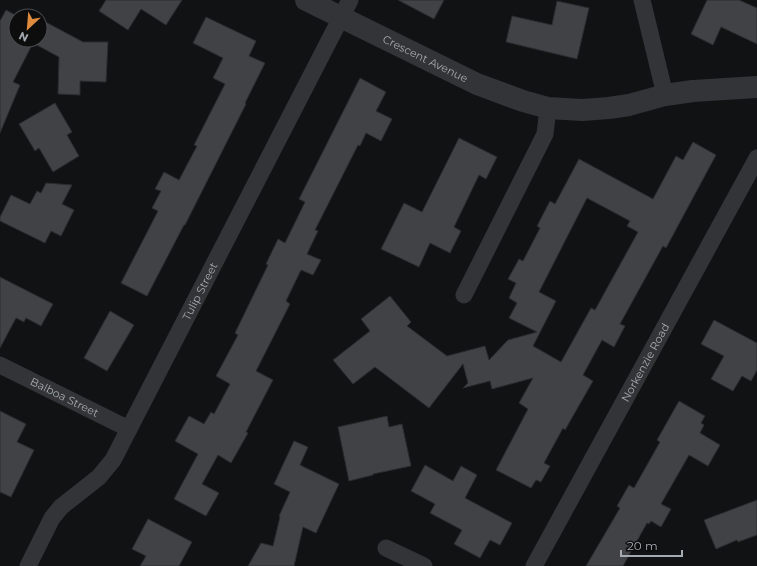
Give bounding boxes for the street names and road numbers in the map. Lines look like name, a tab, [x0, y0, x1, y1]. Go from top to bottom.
street label: Crescent Avenue	[380, 32, 471, 86]
street label: Tulip Street	[179, 260, 221, 323]
street label: Norkenzie Road	[618, 321, 672, 404]
street label: Balboa Street	[28, 374, 102, 420]

